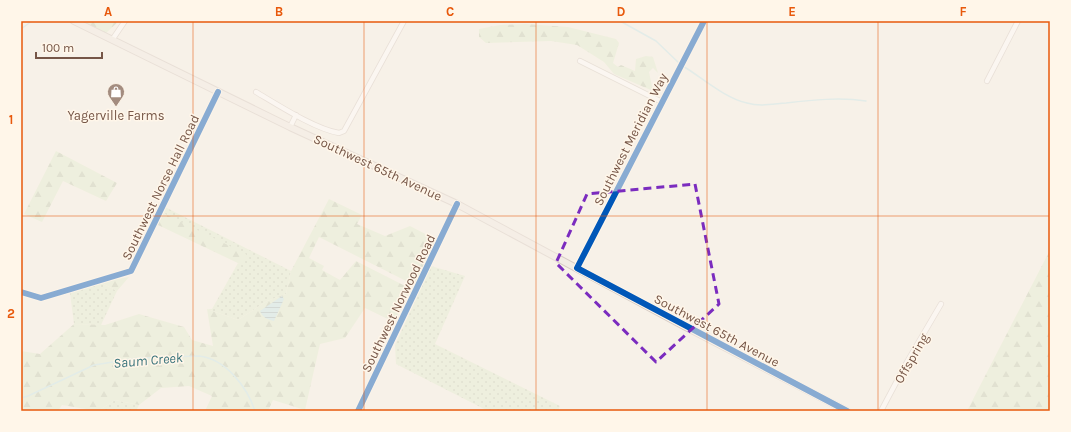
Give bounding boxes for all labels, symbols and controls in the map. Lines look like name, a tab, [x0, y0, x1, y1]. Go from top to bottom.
text: A	[104, 4, 112, 19]
text: B	[275, 4, 283, 19]
text: C	[446, 4, 454, 19]
text: D	[617, 4, 626, 19]
text: E	[788, 4, 796, 19]
text: F	[959, 4, 967, 19]
scale bar	[36, 34, 102, 60]
text: 100 m	[42, 41, 74, 55]
street label: Southwest Meridian Way	[590, 70, 670, 208]
shop icon: Yagerville Farms	[106, 82, 126, 107]
place label: Yagerville Farms	[67, 108, 165, 123]
text: 1	[9, 112, 13, 127]
street label: Southwest Norse Hall Road	[119, 112, 202, 262]
street label: Southwest 65th Avenue	[311, 131, 445, 204]
street label: Southwest Norwood Road	[358, 232, 438, 375]
street label: Southwest 65th Avenue	[651, 291, 782, 370]
text: 2	[7, 306, 15, 321]
street label: Offspring	[891, 330, 932, 386]
water label: Saum Creek	[113, 349, 184, 372]

